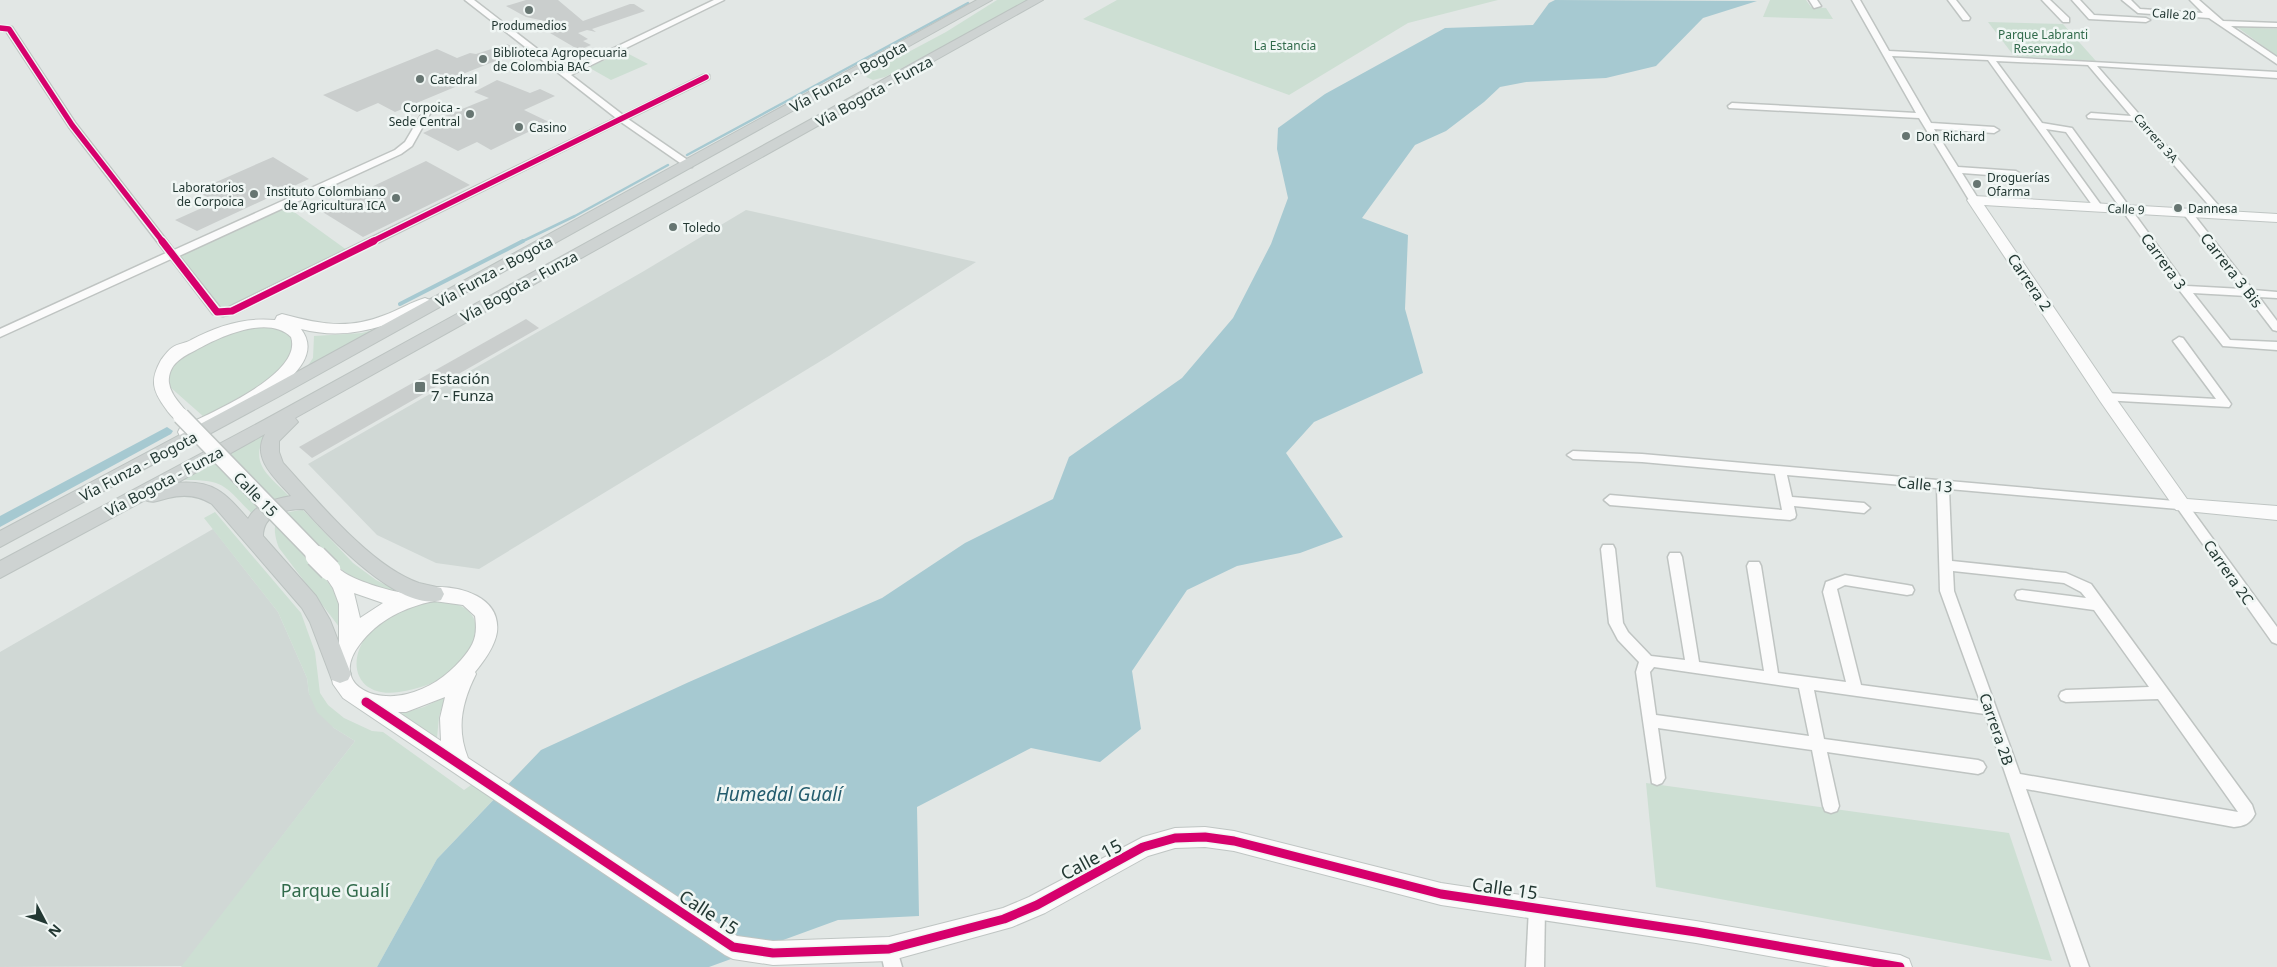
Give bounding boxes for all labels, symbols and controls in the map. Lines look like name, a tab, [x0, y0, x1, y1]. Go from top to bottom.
marker: Produmedios	[523, 4, 535, 16]
street label: Calle 20	[2151, 4, 2197, 24]
place label: Produmedios	[491, 17, 567, 34]
park label: Parque Labranti Reservado	[1998, 26, 2088, 57]
street label: Vía Funza - Bogota	[786, 36, 910, 116]
park label: La Estancia	[1254, 37, 1316, 54]
place label: Biblioteca Agropecuaria de Colombia BAC	[493, 44, 627, 75]
street label: Vía Bogota - Funza	[812, 51, 936, 131]
marker: Biblioteca Agropecuaria de Colombia BAC	[477, 53, 489, 65]
place label: Catedral	[430, 71, 477, 88]
marker: Catedral	[414, 73, 426, 85]
place label: Corpoica - Sede Central	[389, 99, 460, 130]
marker: Corpoica - Sede Central	[464, 108, 476, 120]
street label: Carrera 3A	[2130, 110, 2182, 166]
place label: Casino	[529, 119, 567, 136]
marker: Casino	[513, 121, 525, 133]
place label: Don Richard	[1916, 128, 1985, 145]
marker: Don Richard	[1900, 130, 1912, 142]
place label: Droguerías Ofarma	[1987, 169, 2050, 200]
marker: Droguerías Ofarma	[1971, 178, 1983, 190]
place label: Laboratorios de Corpoica	[172, 179, 244, 210]
place label: Instituto Colombiano de Agricultura ICA	[267, 183, 386, 214]
marker: Laboratorios de Corpoica	[248, 188, 260, 200]
marker: Instituto Colombiano de Agricultura ICA	[390, 192, 402, 204]
street label: Calle 9	[2107, 200, 2145, 218]
place label: Dannesa	[2188, 200, 2238, 217]
marker: Dannesa	[2172, 202, 2184, 214]
place label: Toledo	[683, 219, 721, 236]
marker: Toledo	[667, 221, 679, 233]
street label: Carrera 3 Bis	[2196, 228, 2268, 312]
street label: Carrera 3	[2137, 229, 2191, 293]
street label: Vía Funza - Bogota	[432, 231, 556, 311]
street label: Vía Bogota - Funza	[457, 246, 581, 326]
street label: Carrera 2	[2003, 249, 2057, 315]
place label: Estación 7 - Funza	[431, 368, 494, 405]
marker: Estación 7 - Funza	[413, 380, 427, 394]
street label: Vía Funza - Bogota	[76, 427, 200, 505]
street label: Vía Bogota - Funza	[102, 442, 226, 520]
street label: Calle 15	[230, 467, 282, 521]
street label: Calle 13	[1897, 472, 1953, 496]
street label: Carrera 2C	[2199, 536, 2259, 609]
street label: Carrera 2B	[1975, 690, 2019, 768]
water label: Humedal Gualí	[716, 781, 844, 807]
street label: Calle 15	[1056, 833, 1126, 885]
street label: Calle 15	[1471, 872, 1539, 904]
park label: Parque Gualí	[281, 878, 390, 902]
street label: Calle 15	[675, 884, 743, 940]
north arrow	[20, 897, 70, 947]
text: N	[44, 920, 66, 941]

